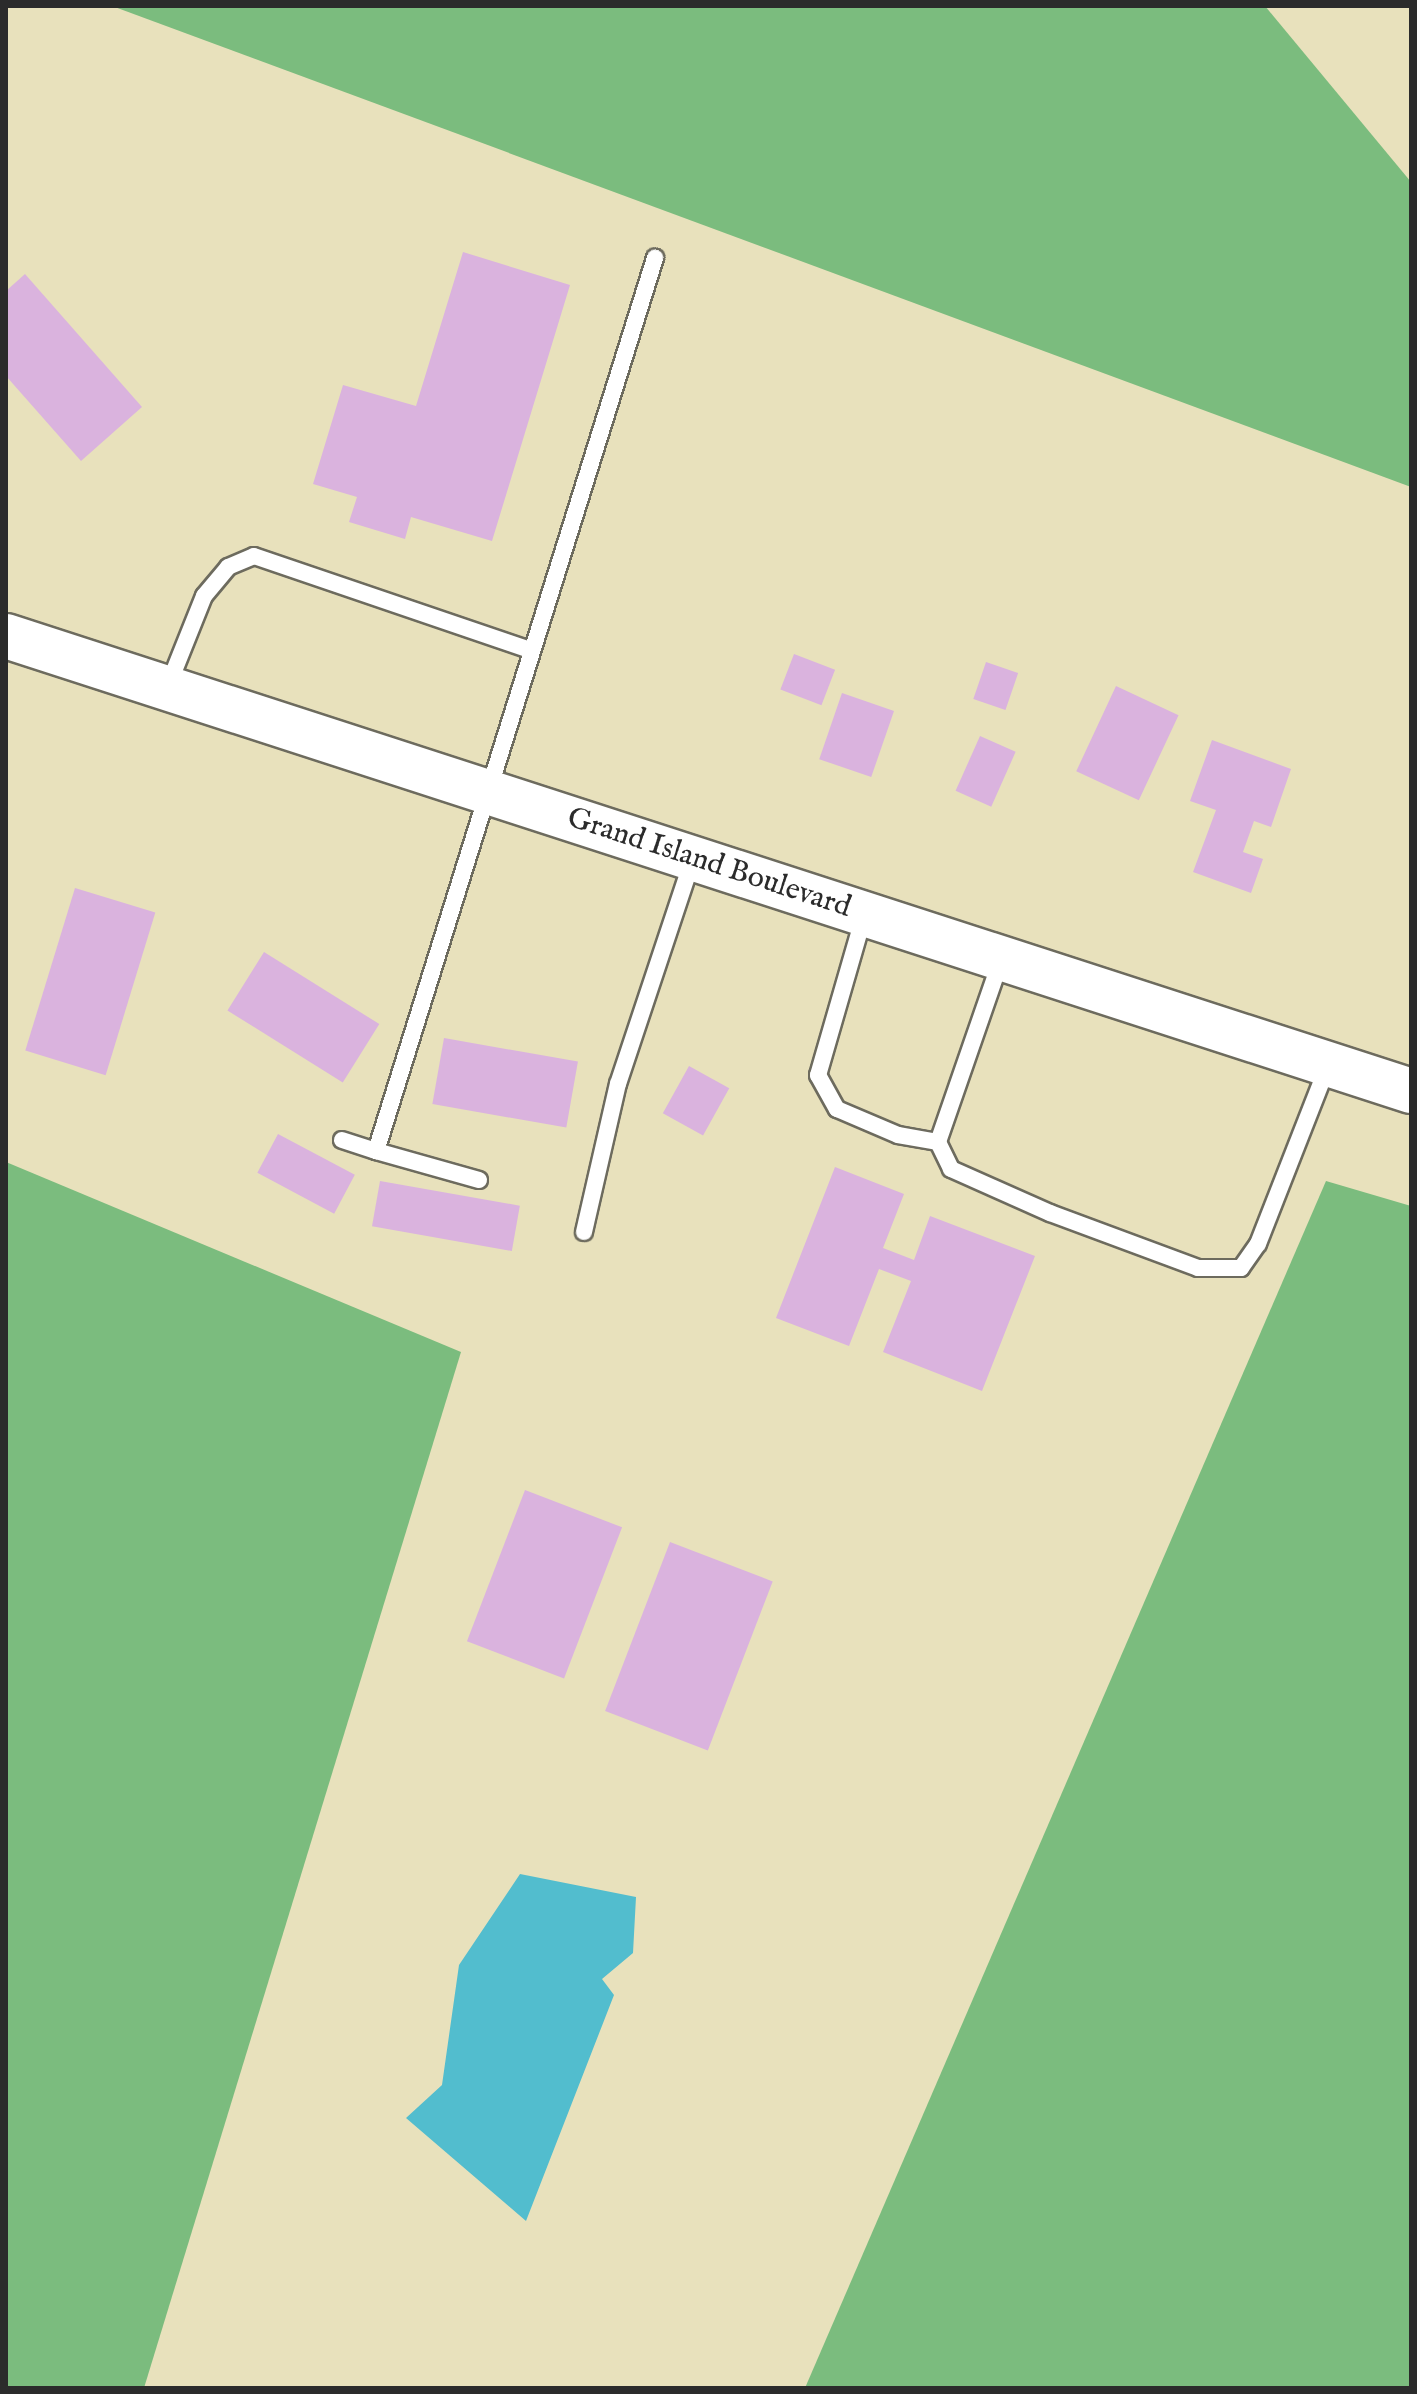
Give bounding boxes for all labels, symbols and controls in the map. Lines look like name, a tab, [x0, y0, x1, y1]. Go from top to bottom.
street label: Grand Island Boulevard	[563, 800, 855, 926]

